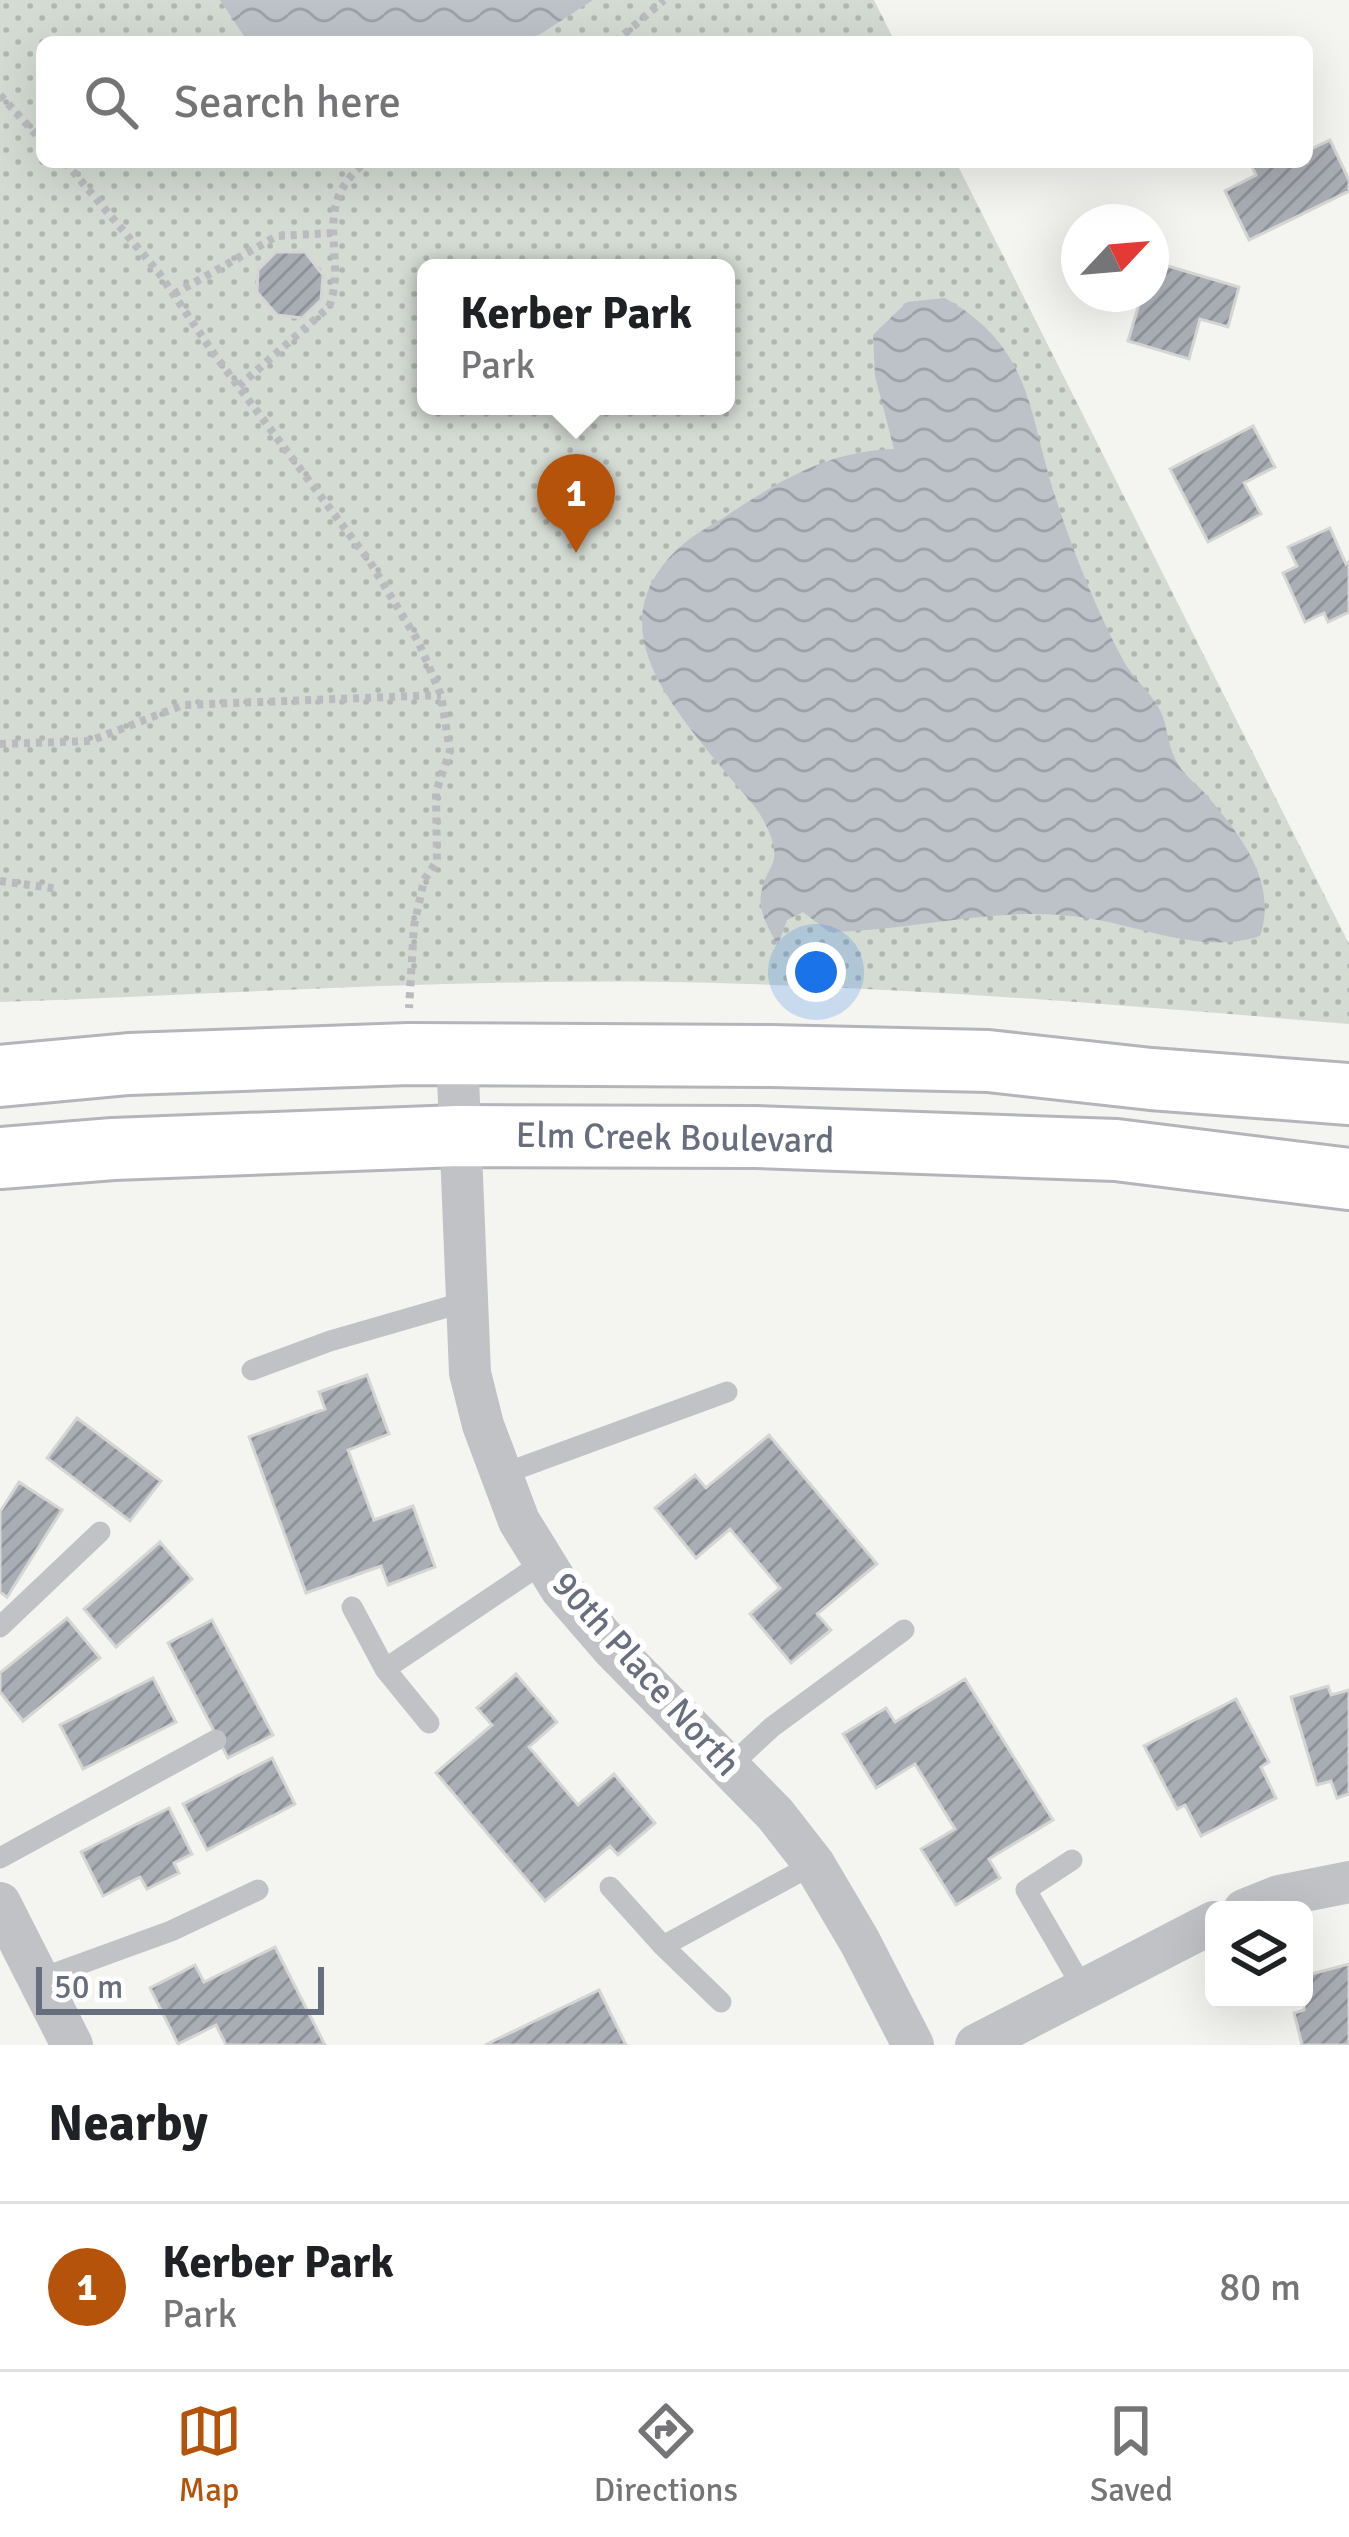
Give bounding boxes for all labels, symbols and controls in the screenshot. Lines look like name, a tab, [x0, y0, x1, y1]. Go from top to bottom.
search box	[36, 36, 1313, 168]
icon: search	[78, 69, 144, 135]
text: Search here	[174, 75, 401, 130]
north arrow	[1061, 204, 1169, 312]
popup	[417, 259, 735, 415]
text: Kerber Park	[460, 286, 692, 341]
text: Park	[460, 341, 535, 389]
pin: 1	[537, 454, 615, 553]
your location	[786, 942, 846, 1002]
street label: Elm Creek Boulevard	[515, 1113, 835, 1163]
street label: 90th Place North	[542, 1562, 750, 1786]
map controls	[1205, 1901, 1313, 2009]
button: layers	[1205, 1901, 1313, 2009]
scale bar	[36, 1961, 324, 2014]
text: 50 m	[54, 1967, 123, 2008]
text: Nearby	[48, 2092, 208, 2155]
text: Kerber Park	[162, 2235, 394, 2290]
text: 1	[76, 2263, 98, 2311]
text: 80 m	[1219, 2263, 1301, 2311]
text: Park	[162, 2290, 237, 2338]
tab: Map	[176, 2398, 242, 2511]
tab: Directions	[594, 2398, 738, 2511]
tab: Saved	[1090, 2398, 1173, 2511]

